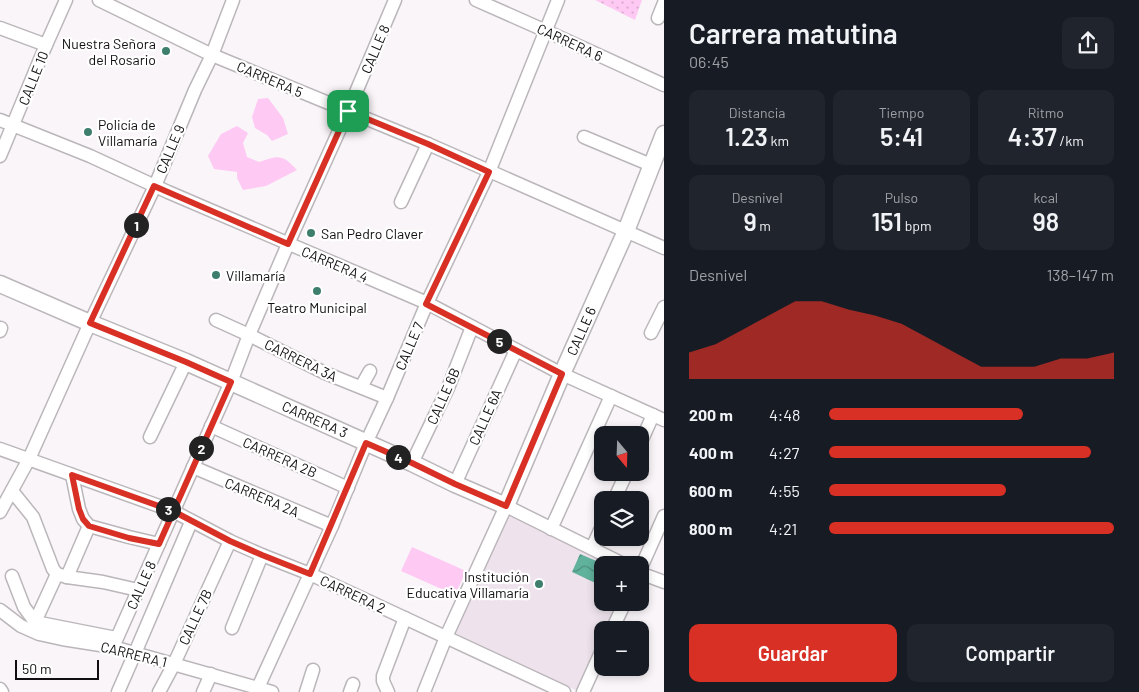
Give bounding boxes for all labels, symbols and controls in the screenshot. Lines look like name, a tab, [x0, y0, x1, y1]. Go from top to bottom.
text: Carrera matutina	[689, 16, 898, 50]
button: share	[1062, 17, 1114, 69]
street label: CARRERA 6	[535, 19, 605, 65]
street label: CALLE 8	[357, 22, 393, 76]
place label: Nuestra Señora del Rosario	[62, 35, 156, 68]
marker: Nuestra Señora del Rosario	[160, 45, 172, 57]
street label: CALLE 10	[14, 48, 52, 108]
text: 06:45	[689, 52, 729, 71]
street label: CARRERA 5	[234, 57, 306, 101]
pin	[327, 90, 369, 132]
icon: arrive	[334, 97, 362, 125]
text: Distancia	[729, 104, 785, 121]
text: Tiempo	[879, 104, 924, 121]
text: Ritmo	[1028, 104, 1064, 121]
place label: Policía de Villamaría	[98, 116, 157, 149]
text: 1.23	[725, 121, 768, 151]
text: 5:41	[880, 121, 923, 151]
text: 4:37	[1008, 121, 1057, 151]
street label: CALLE 9	[152, 122, 188, 176]
marker: Policía de Villamaría	[82, 126, 94, 138]
text: km	[768, 132, 789, 149]
text: /km	[1057, 132, 1084, 149]
text: Desnivel	[732, 189, 783, 206]
text: Pulso	[885, 189, 918, 206]
text: kcal	[1034, 189, 1058, 206]
text: 9	[743, 206, 757, 236]
text: 151	[871, 206, 902, 236]
text: 98	[1033, 206, 1059, 236]
pin: 1	[124, 212, 148, 238]
text: 1	[134, 217, 139, 234]
text: m	[757, 217, 771, 234]
text: bpm	[902, 217, 932, 234]
place label: San Pedro Claver	[321, 225, 423, 242]
marker: San Pedro Claver	[305, 227, 317, 239]
street label: CARRERA 4	[299, 242, 371, 286]
text: Desnivel	[689, 265, 747, 284]
text: 138–147 m	[1047, 265, 1114, 284]
place label: Villamaría	[226, 267, 285, 284]
marker: Villamaría	[210, 269, 222, 281]
marker: Teatro Municipal	[311, 285, 323, 297]
place label: Teatro Municipal	[267, 299, 367, 316]
street label: CALLE 6	[563, 304, 599, 358]
street label: CALLE 7	[391, 319, 427, 373]
pin: 5	[486, 328, 512, 354]
text: 5	[496, 333, 503, 350]
street label: CARRERA 3A	[262, 335, 341, 385]
street label: CALLE 6B	[423, 365, 463, 427]
street label: CALLE 6A	[465, 386, 505, 448]
street label: CARRERA 3	[279, 397, 351, 441]
text: 200 m	[689, 405, 733, 424]
text: 4:48	[769, 405, 800, 424]
north arrow	[594, 426, 649, 481]
map controls	[594, 426, 649, 676]
street label: CARRERA 2B	[240, 433, 320, 481]
pin: 2	[188, 436, 214, 460]
text: 2	[198, 440, 205, 457]
text: 400 m	[689, 443, 733, 462]
text: 4:27	[769, 443, 799, 462]
pin: 4	[386, 444, 410, 470]
text: 4	[394, 449, 403, 466]
street label: CARRERA 2A	[222, 474, 302, 520]
text: 600 m	[689, 481, 732, 500]
text: 4:55	[769, 481, 800, 500]
button: layers	[594, 491, 649, 546]
pin: 3	[156, 496, 180, 522]
text: 3	[165, 501, 172, 518]
text: 800 m	[689, 519, 732, 538]
text: 4:21	[769, 519, 797, 538]
button: +	[594, 556, 649, 611]
street label: CALLE 8	[123, 558, 159, 612]
place label: Institución Educativa Villamaría	[407, 568, 529, 601]
street label: CARRERA 2	[317, 571, 389, 617]
marker: Institución Educativa Villamaría	[533, 578, 545, 590]
street label: CALLE 7B	[175, 586, 215, 648]
button: −	[594, 621, 649, 676]
button: Guardar	[689, 624, 897, 682]
button: Compartir	[907, 624, 1114, 682]
street label: CARRERA 1	[99, 638, 169, 670]
scale bar	[15, 657, 99, 680]
text: 50 m	[22, 660, 51, 677]

